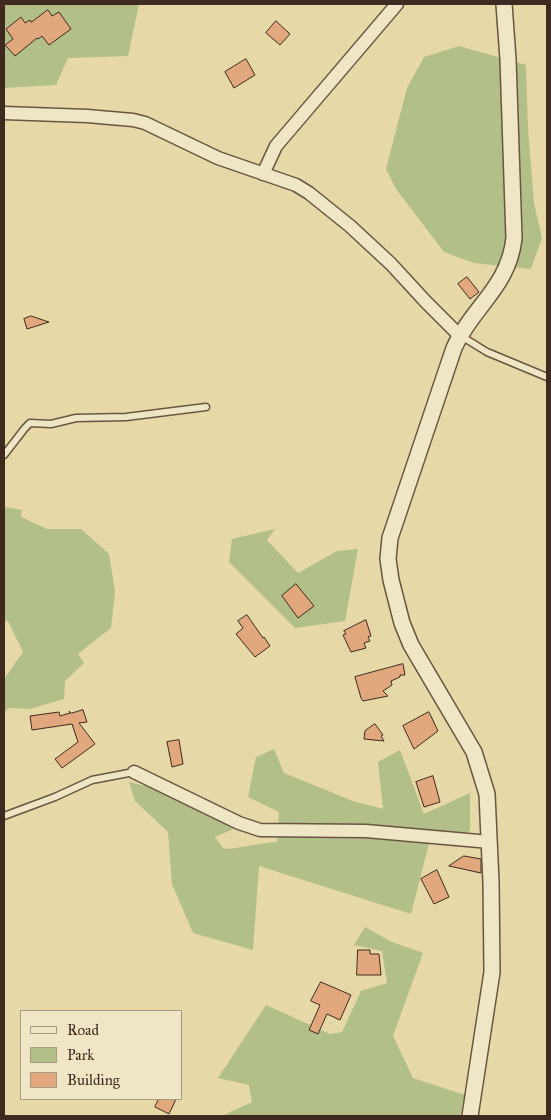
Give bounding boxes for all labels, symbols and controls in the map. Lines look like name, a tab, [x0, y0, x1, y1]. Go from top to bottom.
legend	[20, 1010, 182, 1100]
text: Road	[67, 1021, 99, 1039]
text: Park	[67, 1046, 94, 1064]
text: Building	[67, 1071, 120, 1089]

